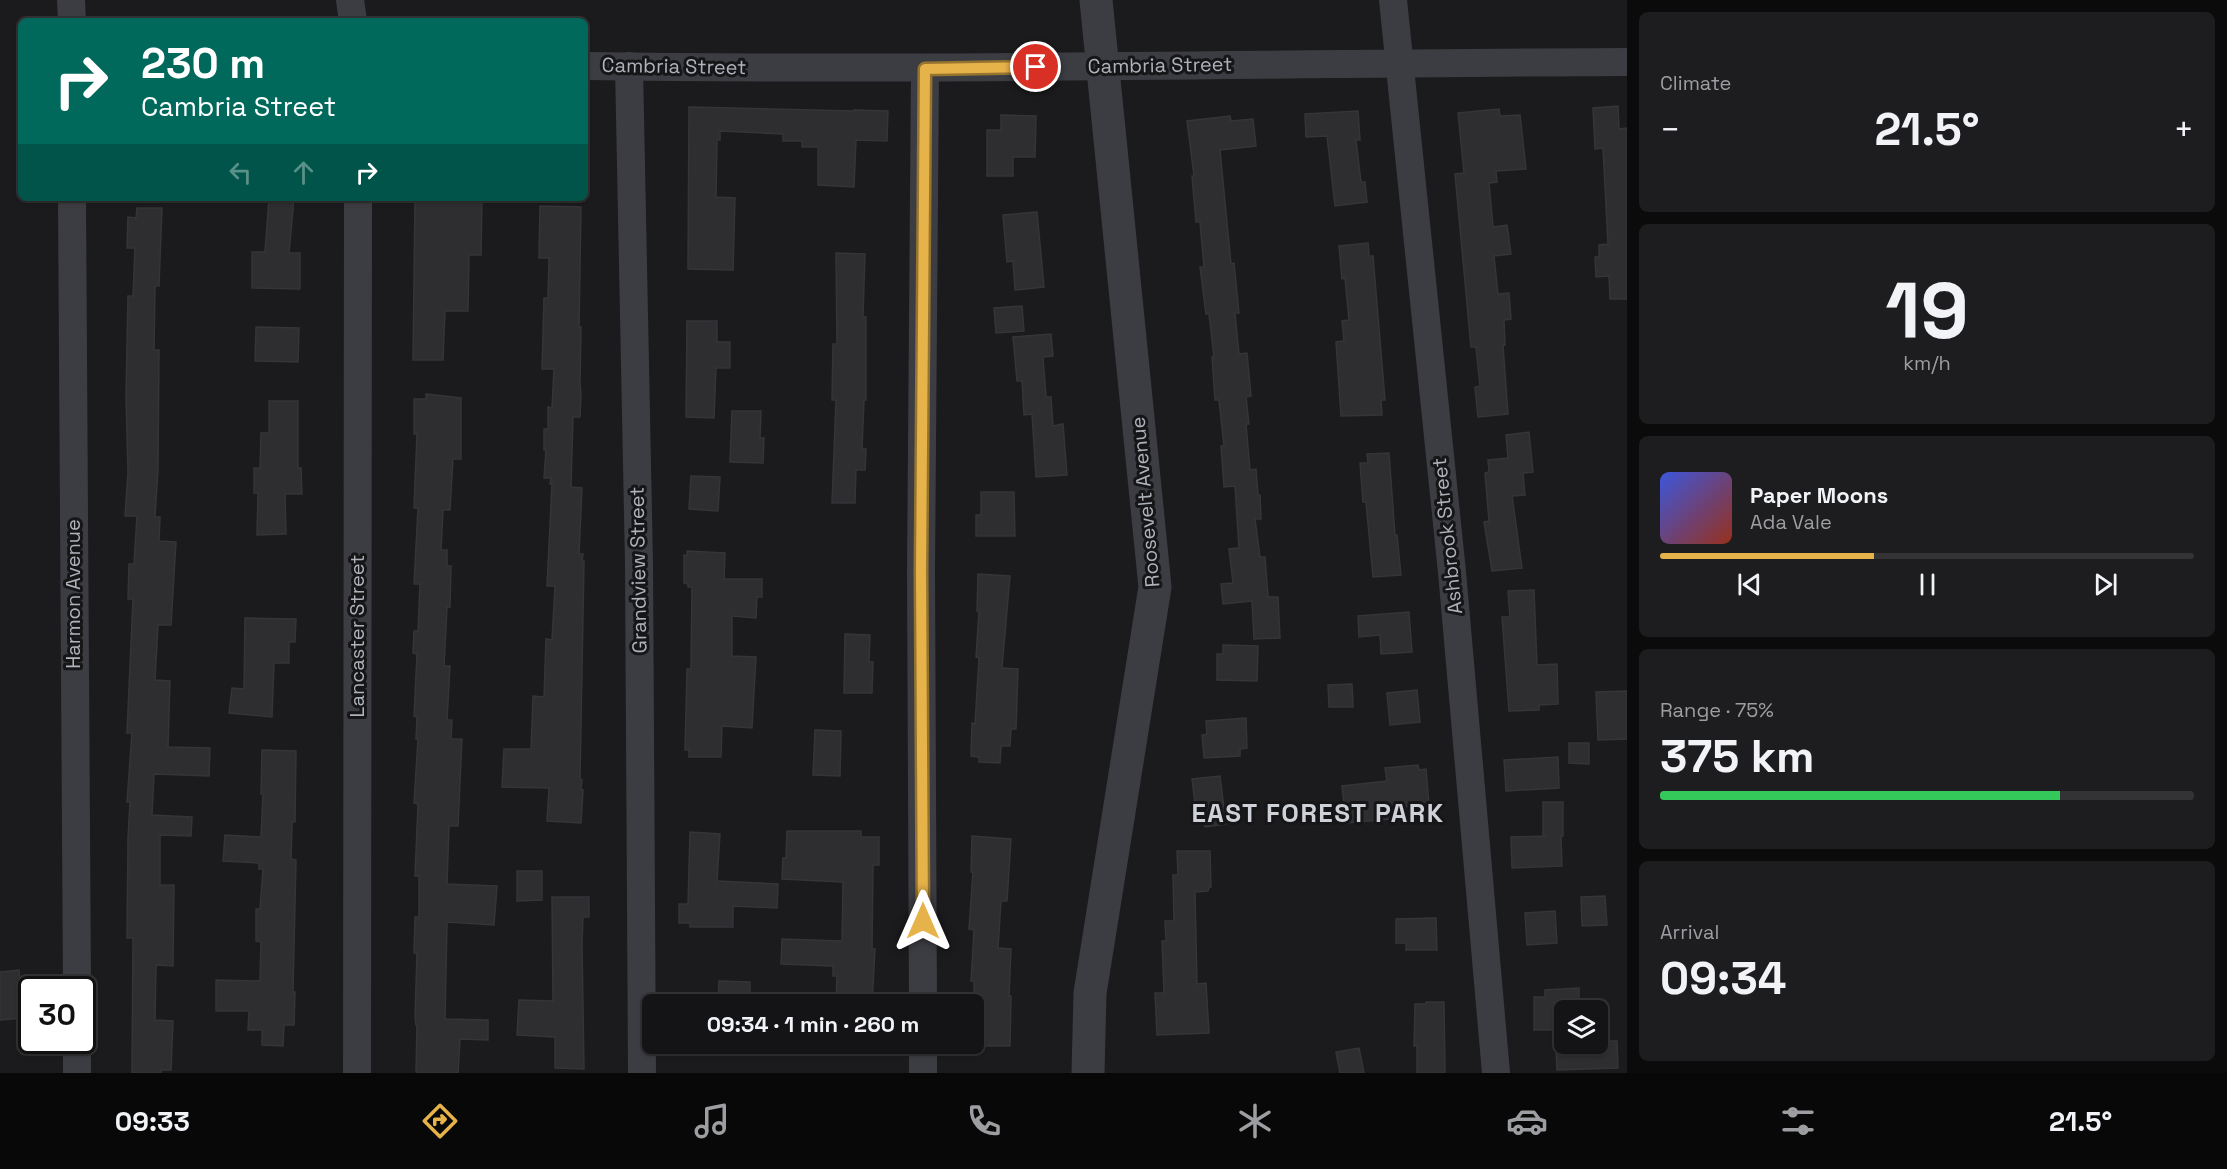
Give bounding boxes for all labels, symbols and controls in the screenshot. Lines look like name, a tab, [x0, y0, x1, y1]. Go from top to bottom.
text: 230 m	[141, 37, 265, 90]
pin	[1010, 41, 1061, 92]
icon: right	[42, 42, 120, 120]
icon: arrive	[1019, 50, 1052, 83]
street label: Cambria Street	[1087, 51, 1233, 79]
street label: Cambria Street	[601, 52, 747, 80]
text: Climate	[1660, 70, 1731, 96]
text: Cambria Street	[141, 89, 336, 124]
text: 21.5°	[1874, 101, 1980, 158]
text: −	[1660, 109, 1680, 151]
text: +	[2174, 109, 2194, 151]
icon: left	[224, 156, 257, 189]
icon: ahead	[287, 156, 320, 189]
icon: right	[350, 156, 383, 189]
text: 19	[1885, 261, 1969, 361]
text: km/h	[1903, 350, 1951, 376]
street label: Roosevelt Avenue	[1125, 416, 1165, 588]
street label: Ashbrook Street	[1426, 456, 1468, 616]
text: Paper Moons	[1750, 481, 1888, 509]
street label: Grandview Street	[624, 486, 652, 654]
text: Ada Vale	[1750, 509, 1832, 535]
street label: Harmon Avenue	[60, 519, 86, 669]
street label: Lancaster Street	[344, 555, 370, 717]
icon: previous	[1733, 568, 1766, 601]
icon: pause	[1911, 568, 1944, 601]
icon: next	[2089, 568, 2122, 601]
text: Range · 75%	[1660, 697, 1774, 723]
text: 375 km	[1660, 728, 1815, 785]
district label: EAST FOREST PARK	[1191, 796, 1445, 830]
position arrow	[891, 889, 955, 953]
text: Arrival	[1660, 919, 1719, 945]
text: 09:34	[1660, 950, 1786, 1007]
speed limit sign: 30	[18, 976, 96, 1054]
map controls	[1554, 1000, 1608, 1054]
button: layers	[1554, 1000, 1608, 1054]
text: 09:34 · 1 min · 260 m	[707, 1010, 919, 1038]
icon: directions	[419, 1100, 461, 1142]
icon: music	[691, 1100, 733, 1142]
icon: phone	[963, 1100, 1005, 1142]
icon: climate	[1234, 1100, 1276, 1142]
icon: car	[1506, 1100, 1548, 1142]
icon: filters	[1777, 1100, 1819, 1142]
text: 09:33	[115, 1104, 190, 1139]
text: 21.5°	[2049, 1104, 2112, 1139]

